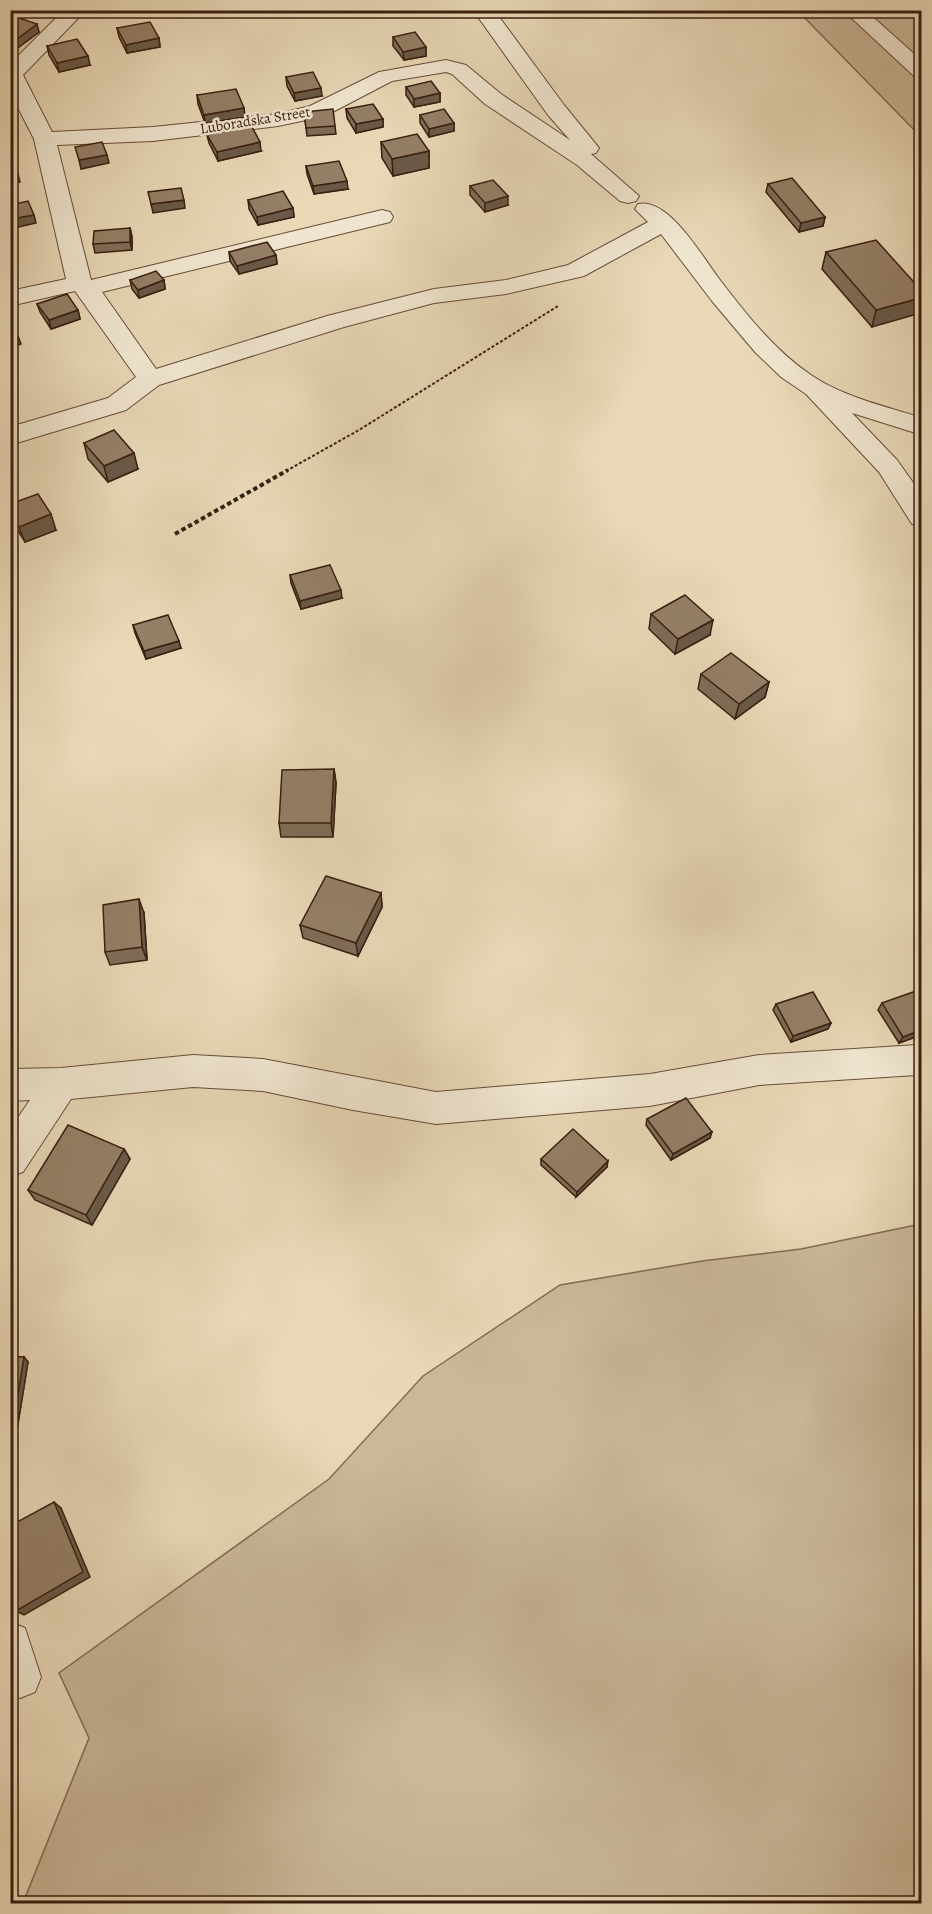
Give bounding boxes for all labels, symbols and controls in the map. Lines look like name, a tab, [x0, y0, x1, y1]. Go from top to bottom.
street label: Luboradska Street	[198, 101, 312, 139]

